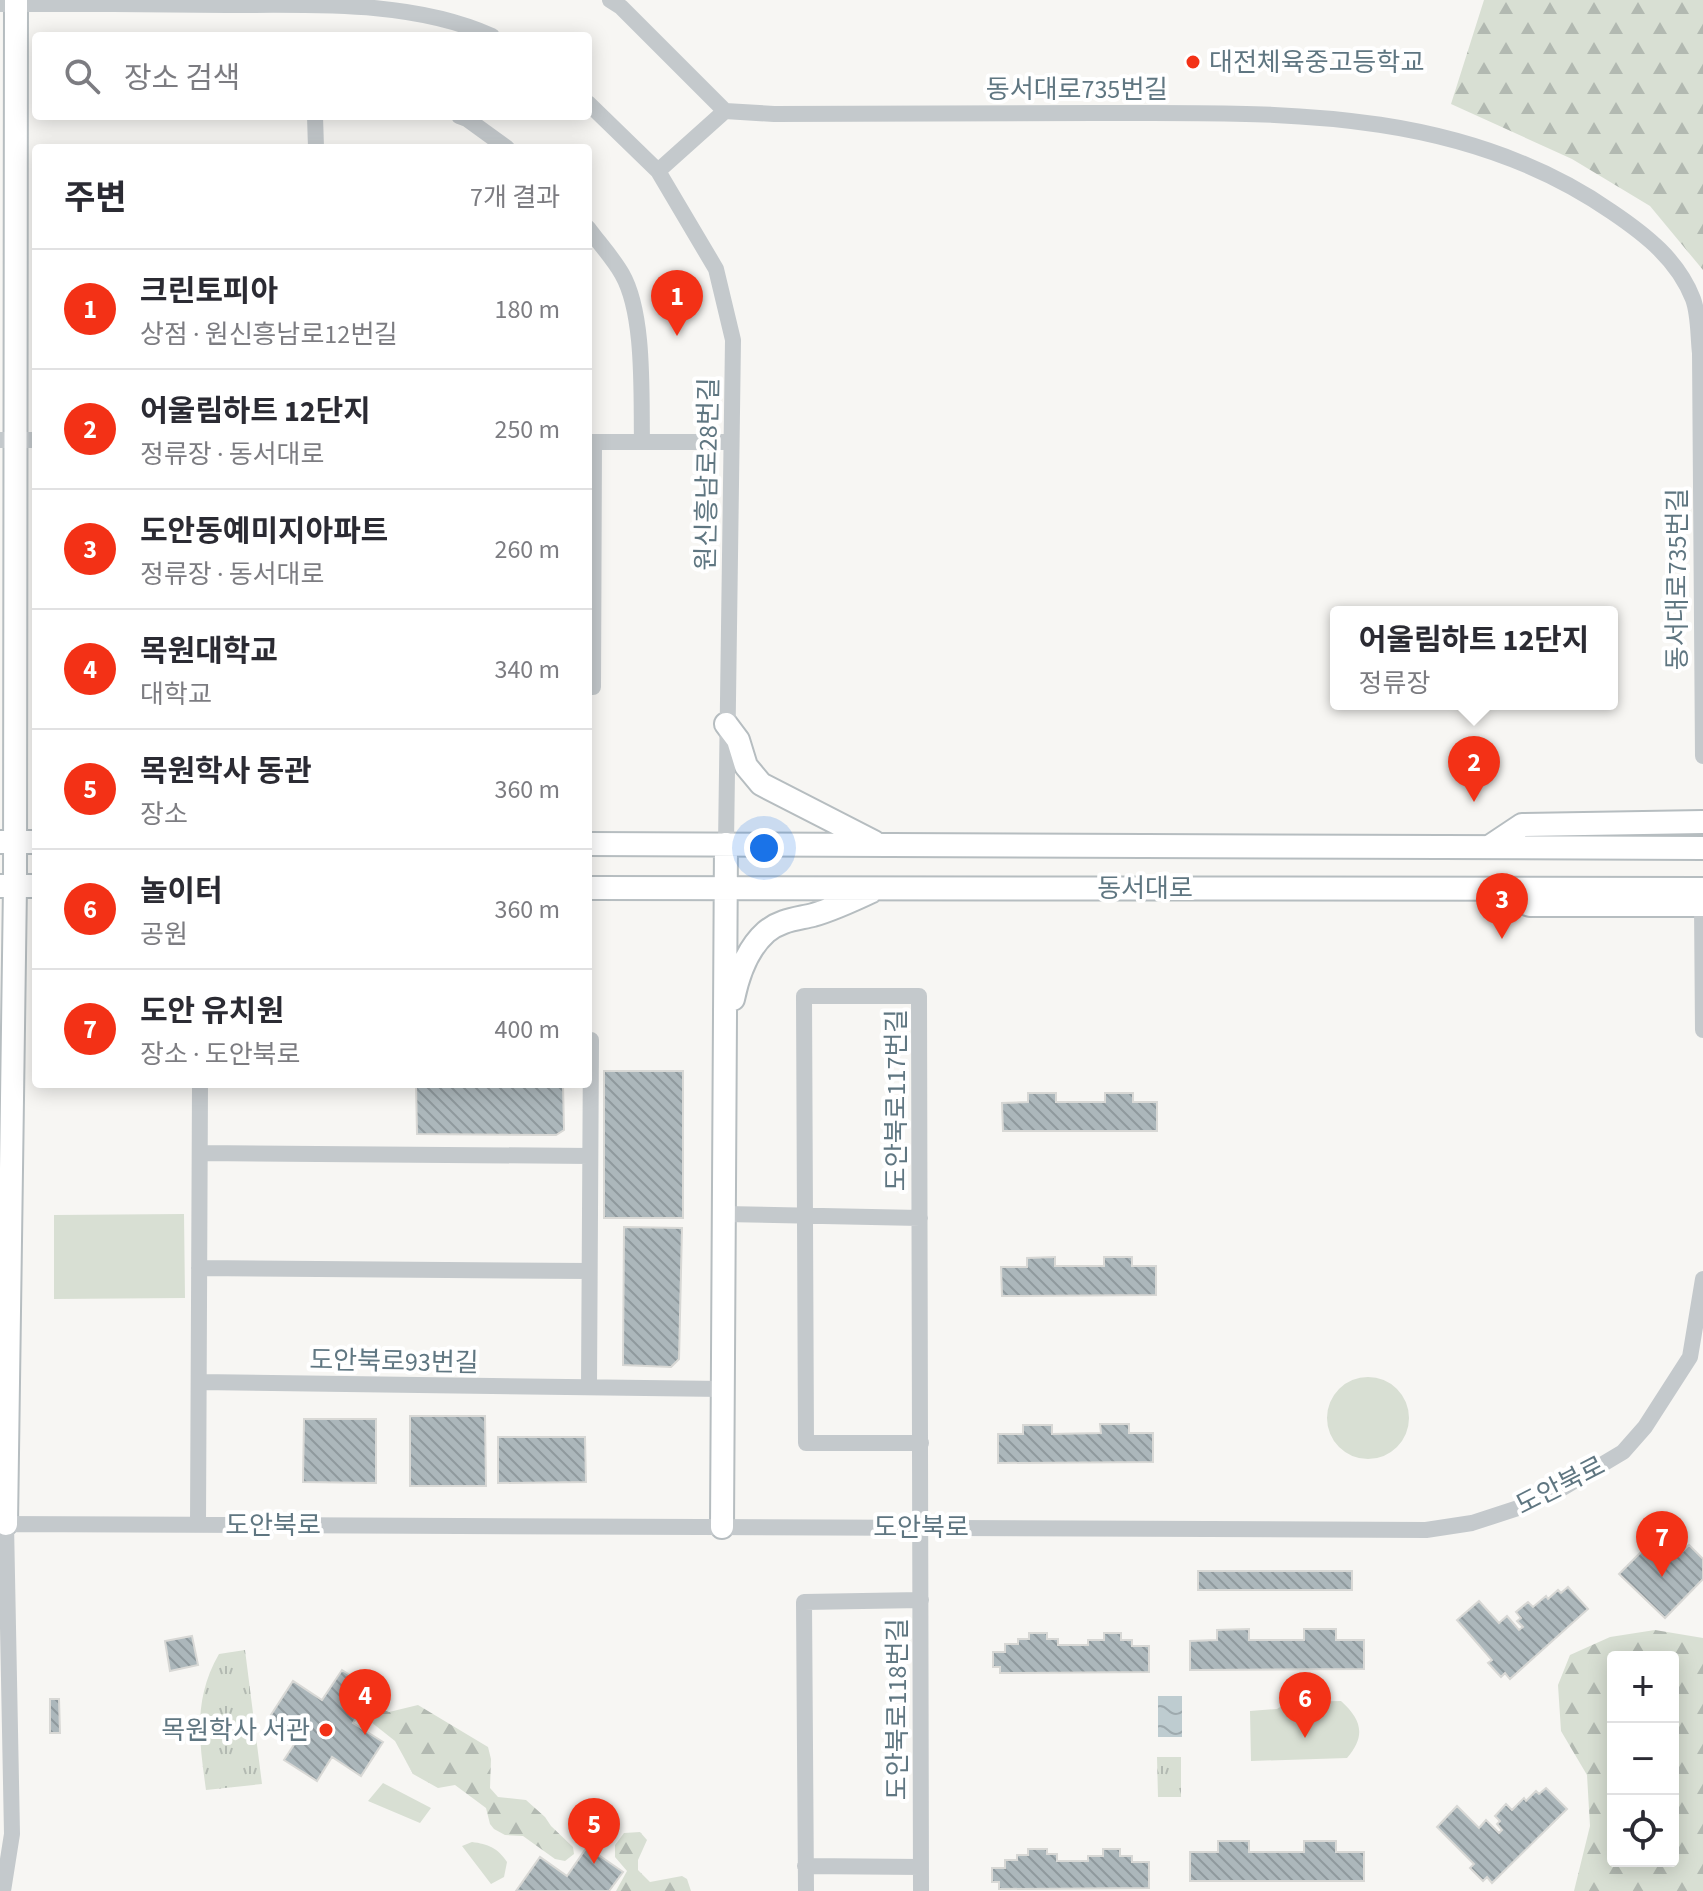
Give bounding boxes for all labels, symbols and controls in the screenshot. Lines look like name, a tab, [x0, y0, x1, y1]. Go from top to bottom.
search box	[32, 32, 592, 120]
place label: 대전체육중고등학교	[1209, 44, 1424, 81]
marker: 대전체육중고등학교	[1184, 53, 1202, 71]
icon: search	[60, 54, 104, 98]
text: 장소 검색	[124, 57, 240, 100]
street label: 동서대로735번길	[986, 71, 1168, 108]
text: 주변	[64, 174, 127, 223]
text: 7개 결과	[470, 179, 560, 216]
text: 크린토피아	[140, 270, 278, 313]
pin: 1	[651, 270, 703, 336]
text: 1	[83, 291, 97, 328]
text: 180 m	[494, 291, 560, 328]
text: 상점 · 원신흥남로12번길	[140, 316, 398, 353]
street label: 원신흥남로28번길	[687, 377, 728, 571]
text: 어울림하트 12단지	[140, 390, 371, 433]
text: 2	[83, 411, 97, 448]
text: 250 m	[494, 411, 560, 448]
text: 정류장 · 동서대로	[140, 436, 324, 473]
street label: 동서대로735번길	[1659, 488, 1696, 670]
text: 도안동예미지아파트	[140, 510, 388, 553]
text: 3	[83, 531, 97, 568]
text: 260 m	[494, 531, 560, 568]
text: 정류장 · 동서대로	[140, 556, 324, 593]
popup	[1330, 606, 1618, 710]
text: 어울림하트 12단지	[1359, 619, 1589, 662]
text: 목원대학교	[140, 630, 278, 673]
text: 4	[83, 651, 97, 688]
text: 340 m	[494, 651, 560, 688]
text: 정류장	[1359, 665, 1430, 702]
text: 대학교	[140, 676, 212, 713]
pin: 2	[1448, 736, 1500, 802]
text: 목원학사 동관	[140, 750, 312, 793]
text: 5	[83, 771, 97, 808]
text: 360 m	[494, 771, 560, 808]
text: 장소	[140, 796, 188, 833]
your location	[744, 828, 784, 868]
text: 놀이터	[140, 870, 223, 913]
street label: 동서대로	[1097, 870, 1193, 907]
pin: 3	[1476, 873, 1528, 939]
text: 6	[83, 891, 97, 928]
text: 360 m	[494, 891, 560, 928]
text: 공원	[140, 916, 188, 953]
text: 도안 유치원	[140, 990, 284, 1033]
street label: 도안북로117번길	[878, 1009, 915, 1191]
text: 7	[83, 1011, 97, 1048]
text: 400 m	[494, 1011, 560, 1048]
text: 장소 · 도안북로	[140, 1036, 300, 1073]
street label: 도안북로93번길	[309, 1342, 479, 1381]
street label: 도안북로	[1509, 1447, 1611, 1524]
street label: 도안북로	[225, 1507, 321, 1544]
street label: 도안북로	[873, 1509, 969, 1546]
pin: 7	[1636, 1511, 1688, 1577]
street label: 도안북로118번길	[879, 1618, 916, 1800]
map controls	[1607, 1651, 1679, 1867]
button: +	[1607, 1651, 1679, 1723]
pin: 4	[339, 1669, 391, 1735]
pin: 6	[1279, 1672, 1331, 1738]
place label: 목원학사 서관	[161, 1712, 310, 1749]
marker: 목원학사 서관	[317, 1721, 335, 1739]
button: −	[1607, 1723, 1679, 1795]
button: locate	[1607, 1795, 1679, 1867]
pin: 5	[568, 1798, 620, 1864]

